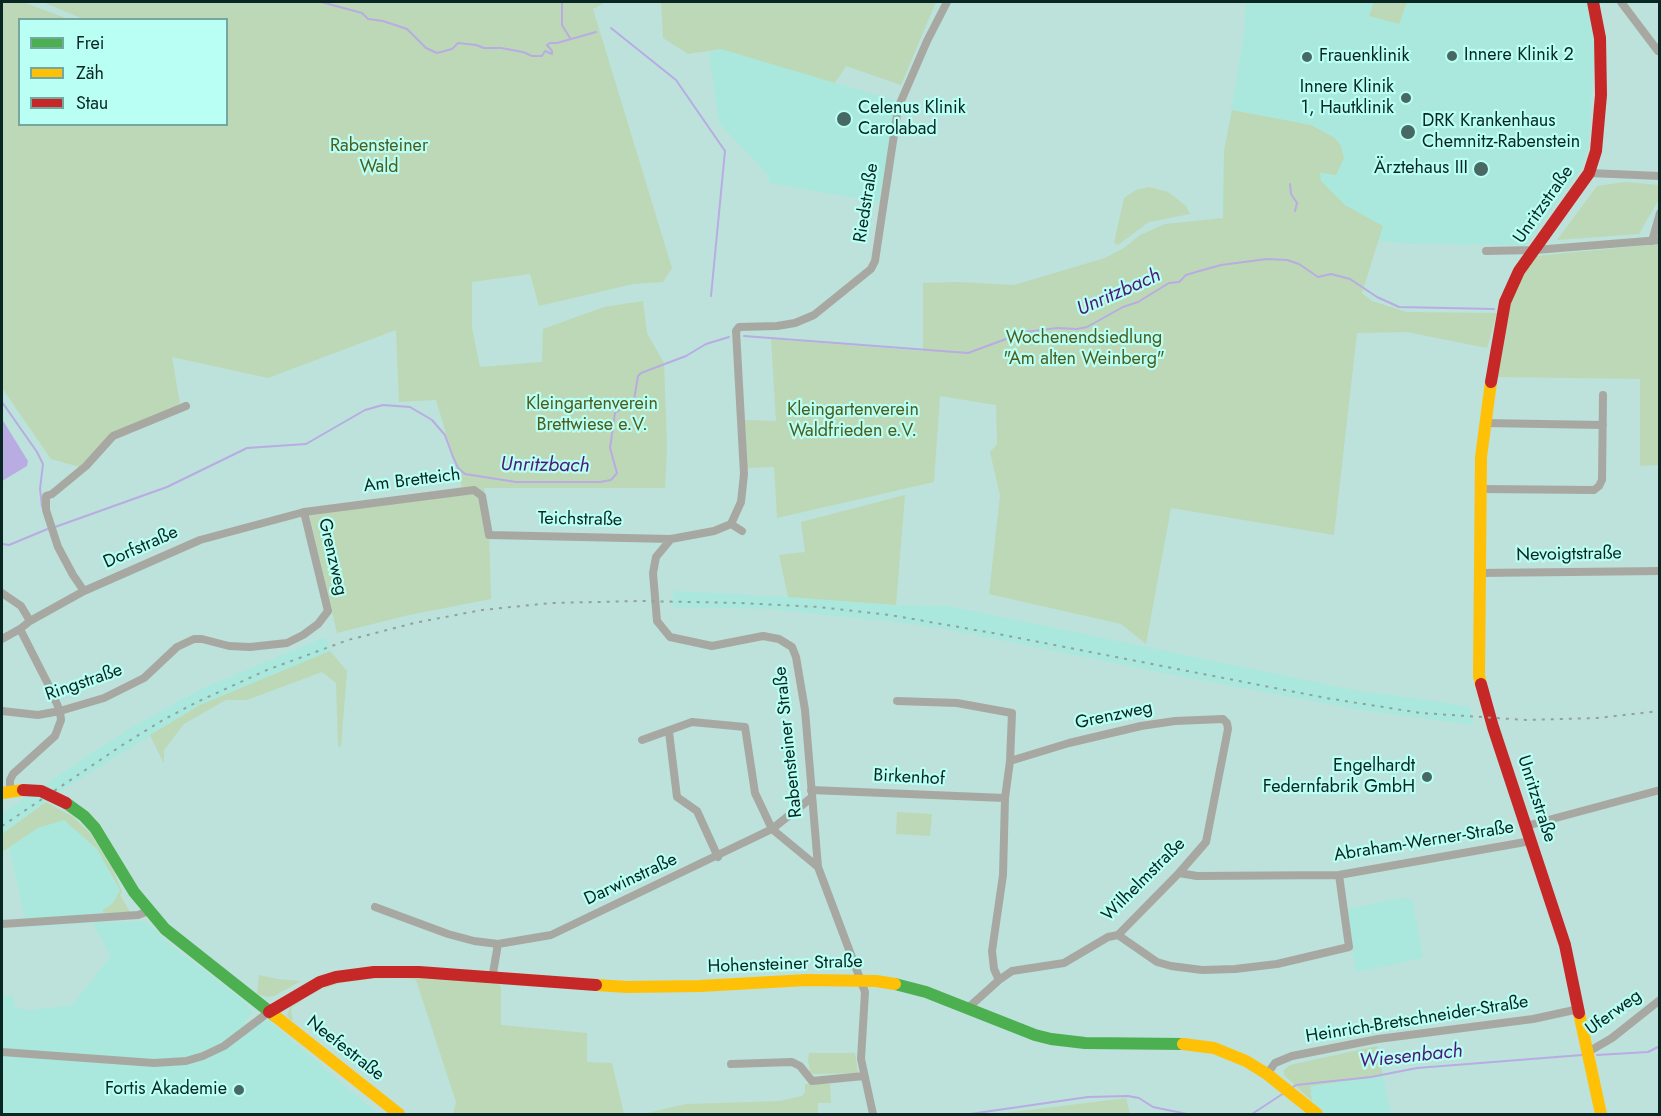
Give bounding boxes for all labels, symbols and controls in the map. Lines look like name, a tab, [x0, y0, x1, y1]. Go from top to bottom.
legend	[18, 18, 228, 126]
text: Frei	[76, 30, 105, 56]
place label: Innere Klinik 2	[1464, 45, 1574, 67]
place label: Frauenklinik	[1319, 46, 1409, 68]
marker: Innere Klinik 2	[1445, 49, 1459, 63]
marker: Frauenklinik	[1300, 50, 1314, 64]
text: Zäh	[76, 60, 104, 86]
place label: Innere Klinik 1, Hautklinik	[1300, 77, 1394, 119]
text: Stau	[76, 90, 108, 116]
marker: Innere Klinik 1, Hautklinik	[1399, 91, 1413, 105]
place label: Celenus Klinik Carolabad	[858, 98, 966, 140]
marker: Celenus Klinik Carolabad	[835, 110, 853, 128]
place label: DRK Krankenhaus Chemnitz-Rabenstein	[1422, 111, 1580, 154]
marker: DRK Krankenhaus Chemnitz-Rabenstein	[1399, 123, 1417, 141]
park label: Rabensteiner Wald	[330, 136, 428, 178]
place label: Ärztehaus III	[1374, 158, 1468, 180]
marker: Ärztehaus III	[1472, 160, 1490, 178]
street label: Riedstraße	[850, 162, 884, 244]
street label: Unritzstraße	[1509, 162, 1579, 248]
water label: Unritzbach	[1073, 264, 1165, 322]
park label: Wochenendsiedlung "Am alten Weinberg"	[1003, 328, 1165, 370]
park label: Kleingartenverein Brettwiese e.V.	[526, 394, 658, 436]
park label: Kleingartenverein Waldfrieden e.V.	[787, 400, 919, 442]
water label: Unritzbach	[500, 453, 590, 479]
street label: Am Bretteich	[362, 464, 462, 498]
street label: Teichstraße	[538, 508, 622, 532]
street label: Grenzweg	[313, 516, 351, 598]
street label: Dorfstraße	[100, 522, 182, 574]
street label: Nevoigtstraße	[1516, 543, 1622, 567]
street label: Ringstraße	[43, 660, 125, 706]
street label: Rabensteiner Straße	[770, 665, 808, 819]
street label: Grenzweg	[1073, 697, 1155, 735]
street label: Unritzstraße	[1512, 753, 1560, 845]
place label: Engelhardt Federnfabrik GmbH	[1263, 756, 1415, 798]
street label: Birkenhof	[873, 765, 945, 791]
marker: Engelhardt Federnfabrik GmbH	[1420, 770, 1434, 784]
street label: Abraham-Werner-Straße	[1333, 817, 1515, 867]
street label: Wilhelmstraße	[1098, 834, 1190, 926]
street label: Darwinstraße	[581, 849, 681, 911]
street label: Hohensteiner Straße	[707, 951, 863, 979]
street label: Uferweg	[1582, 985, 1646, 1041]
street label: Heinrich-Bretschneider-Straße	[1304, 992, 1530, 1048]
street label: Neefestraße	[302, 1012, 388, 1086]
water label: Wiesenbach	[1358, 1040, 1464, 1074]
place label: Fortis Akademie	[105, 1079, 227, 1101]
marker: Fortis Akademie	[232, 1083, 246, 1097]

